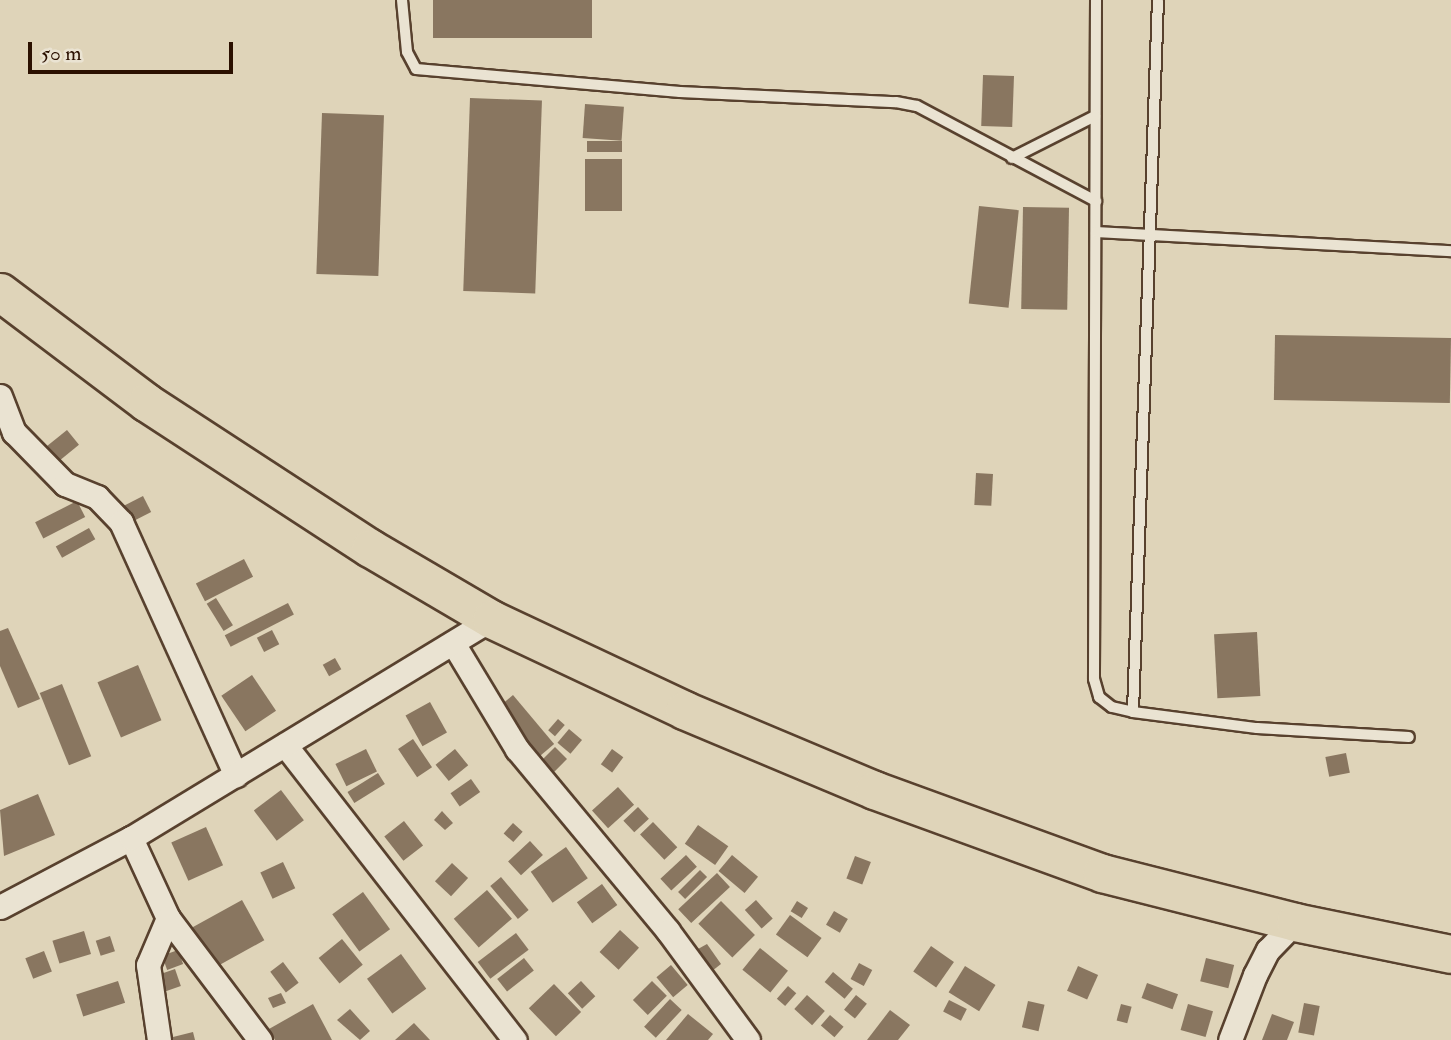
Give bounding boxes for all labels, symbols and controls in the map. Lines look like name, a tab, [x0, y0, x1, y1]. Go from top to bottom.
scale bar	[32, 28, 236, 72]
text: 50 m	[41, 40, 82, 67]

